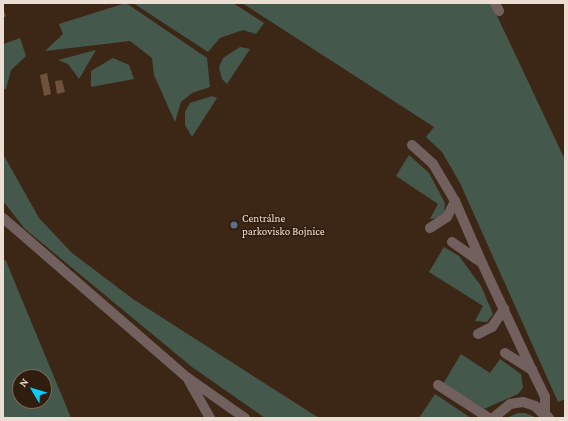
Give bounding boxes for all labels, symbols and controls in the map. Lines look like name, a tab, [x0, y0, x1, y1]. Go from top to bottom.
place label: Centrálne parkovisko Bojnice	[242, 212, 325, 238]
marker: Centrálne parkovisko Bojnice	[229, 220, 239, 230]
north arrow	[12, 369, 52, 409]
text: N	[16, 376, 30, 389]

